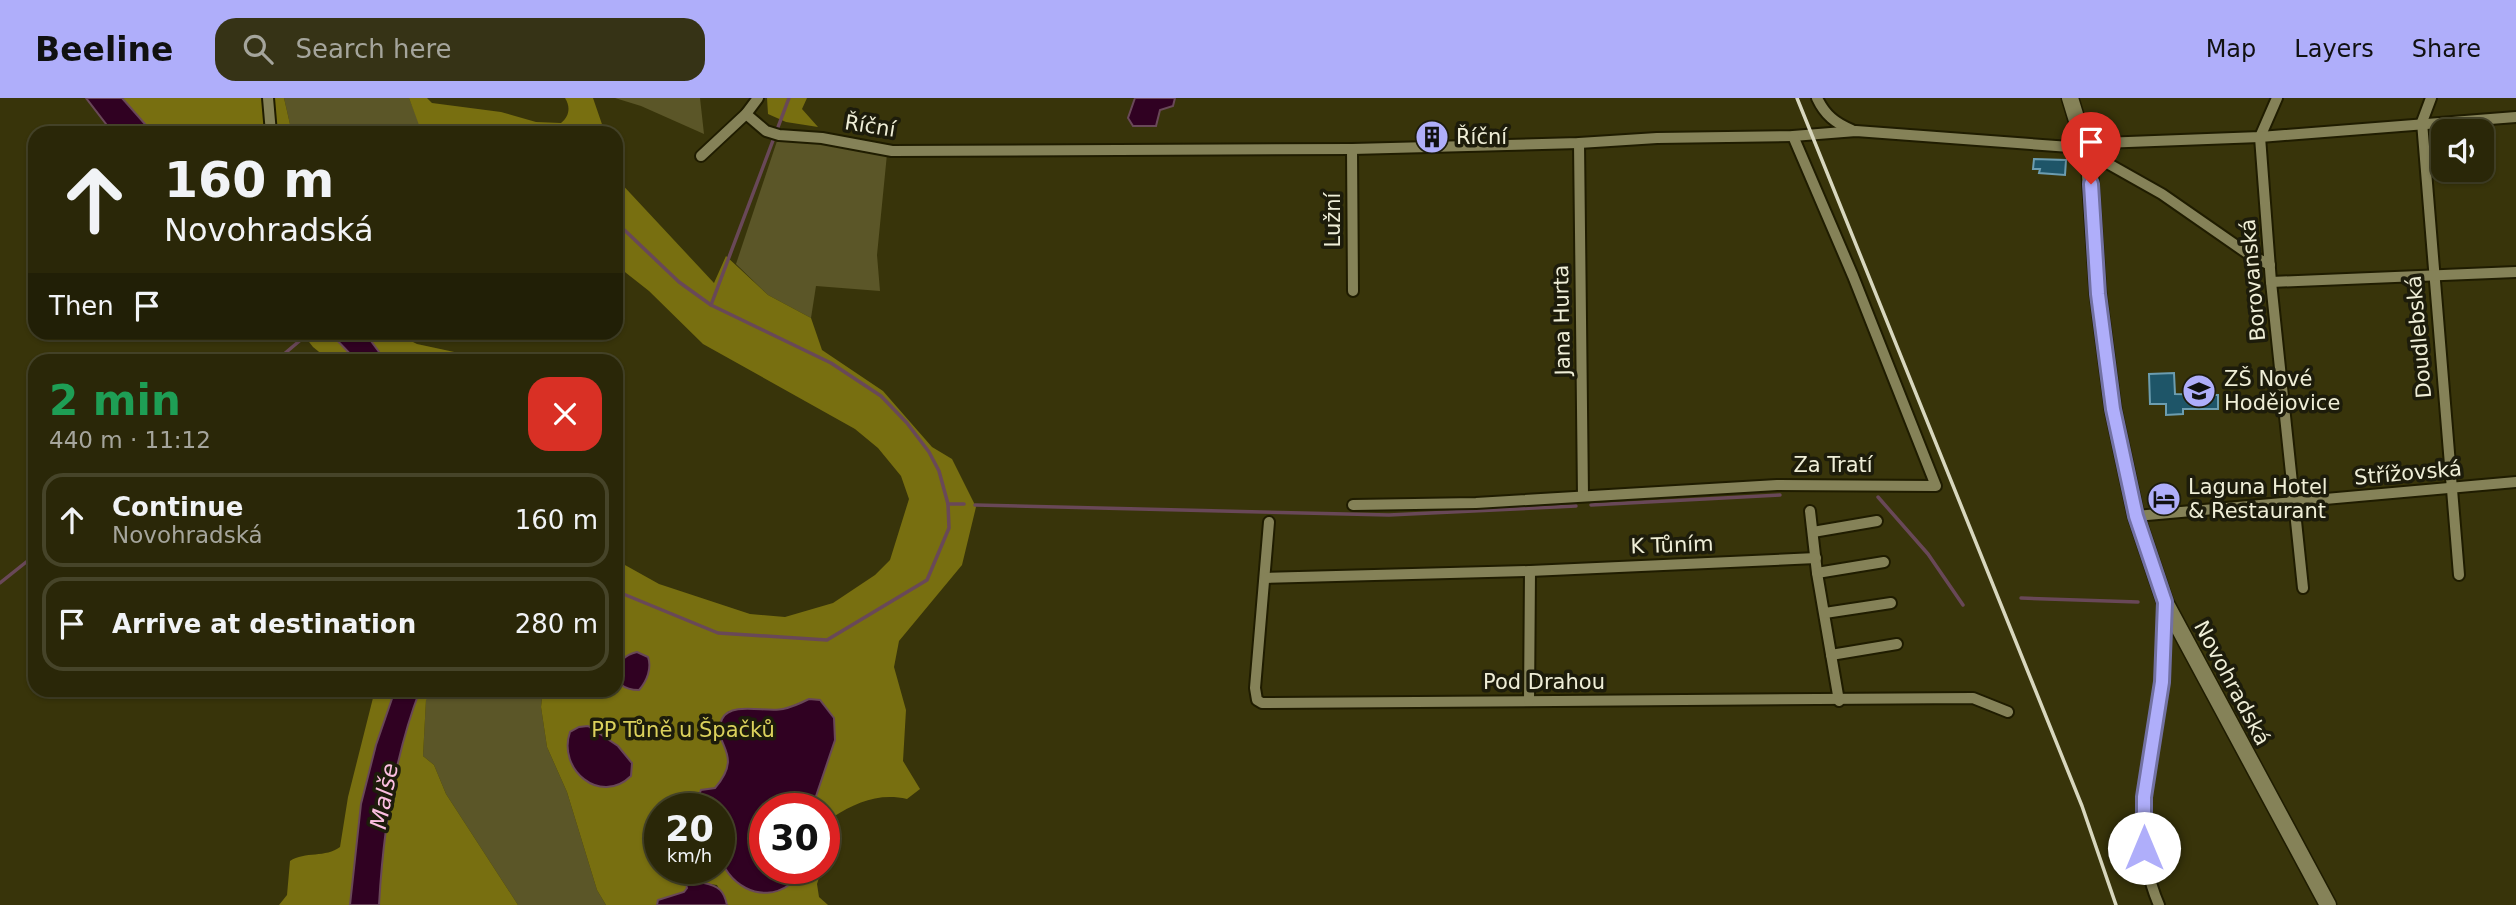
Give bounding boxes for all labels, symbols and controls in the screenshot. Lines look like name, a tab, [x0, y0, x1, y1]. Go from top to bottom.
search box	[215, 18, 705, 81]
text: Beeline	[35, 30, 173, 69]
icon: search	[239, 30, 277, 68]
text: Search here	[295, 34, 452, 64]
text: Map	[2206, 35, 2256, 63]
text: Layers	[2294, 35, 2374, 63]
text: Share	[2412, 35, 2481, 63]
street label: Říční	[843, 109, 898, 142]
pin	[2061, 112, 2121, 184]
building icon: Říční	[1413, 118, 1451, 156]
map controls	[2431, 119, 2494, 182]
button: sound	[2431, 119, 2494, 182]
icon: arrive	[2072, 123, 2110, 161]
place label: Říční	[1456, 124, 1508, 149]
text: 160 m	[164, 152, 334, 209]
icon: ahead	[49, 154, 140, 245]
street label: Lužní	[1321, 191, 1345, 247]
text: Novohradská	[164, 211, 374, 249]
street label: Borovanská	[2236, 218, 2270, 342]
street label: Jana Hurta	[1549, 264, 1575, 378]
street label: Doudlebská	[2402, 275, 2436, 399]
icon: arrive	[128, 287, 166, 325]
text: Then	[49, 291, 114, 321]
place label: ZŠ Nové Hodějovice	[2224, 366, 2340, 415]
school or university icon: ZŠ Nové Hodějovice	[2180, 372, 2218, 410]
text: 2 min	[49, 376, 181, 425]
button: close	[528, 377, 602, 451]
text: 440 m · 11:12	[49, 427, 211, 453]
street label: Za Tratí	[1793, 453, 1874, 477]
street label: Střížovská	[2353, 456, 2463, 490]
place label: Laguna Hotel & Restaurant	[2188, 475, 2328, 523]
hotel icon: Laguna Hotel & Restaurant	[2145, 480, 2183, 518]
text: Continue	[112, 492, 243, 522]
icon: ahead	[53, 501, 91, 539]
text: 160 m	[515, 505, 598, 535]
text: Novohradská	[112, 522, 263, 548]
street label: K Tůním	[1630, 532, 1714, 558]
icon: arrive	[53, 605, 91, 643]
text: Arrive at destination	[112, 609, 416, 639]
text: 280 m	[515, 609, 598, 639]
street label: Novohradská	[2189, 617, 2275, 749]
street label: Pod Drahou	[1483, 670, 1605, 694]
park label: PP Tůně u Špačků	[591, 717, 775, 742]
water label: Malše	[365, 761, 403, 831]
speed limit sign: 30	[749, 793, 840, 884]
text: 20	[665, 809, 714, 849]
position arrow	[2107, 811, 2181, 885]
text: km/h	[667, 845, 712, 866]

